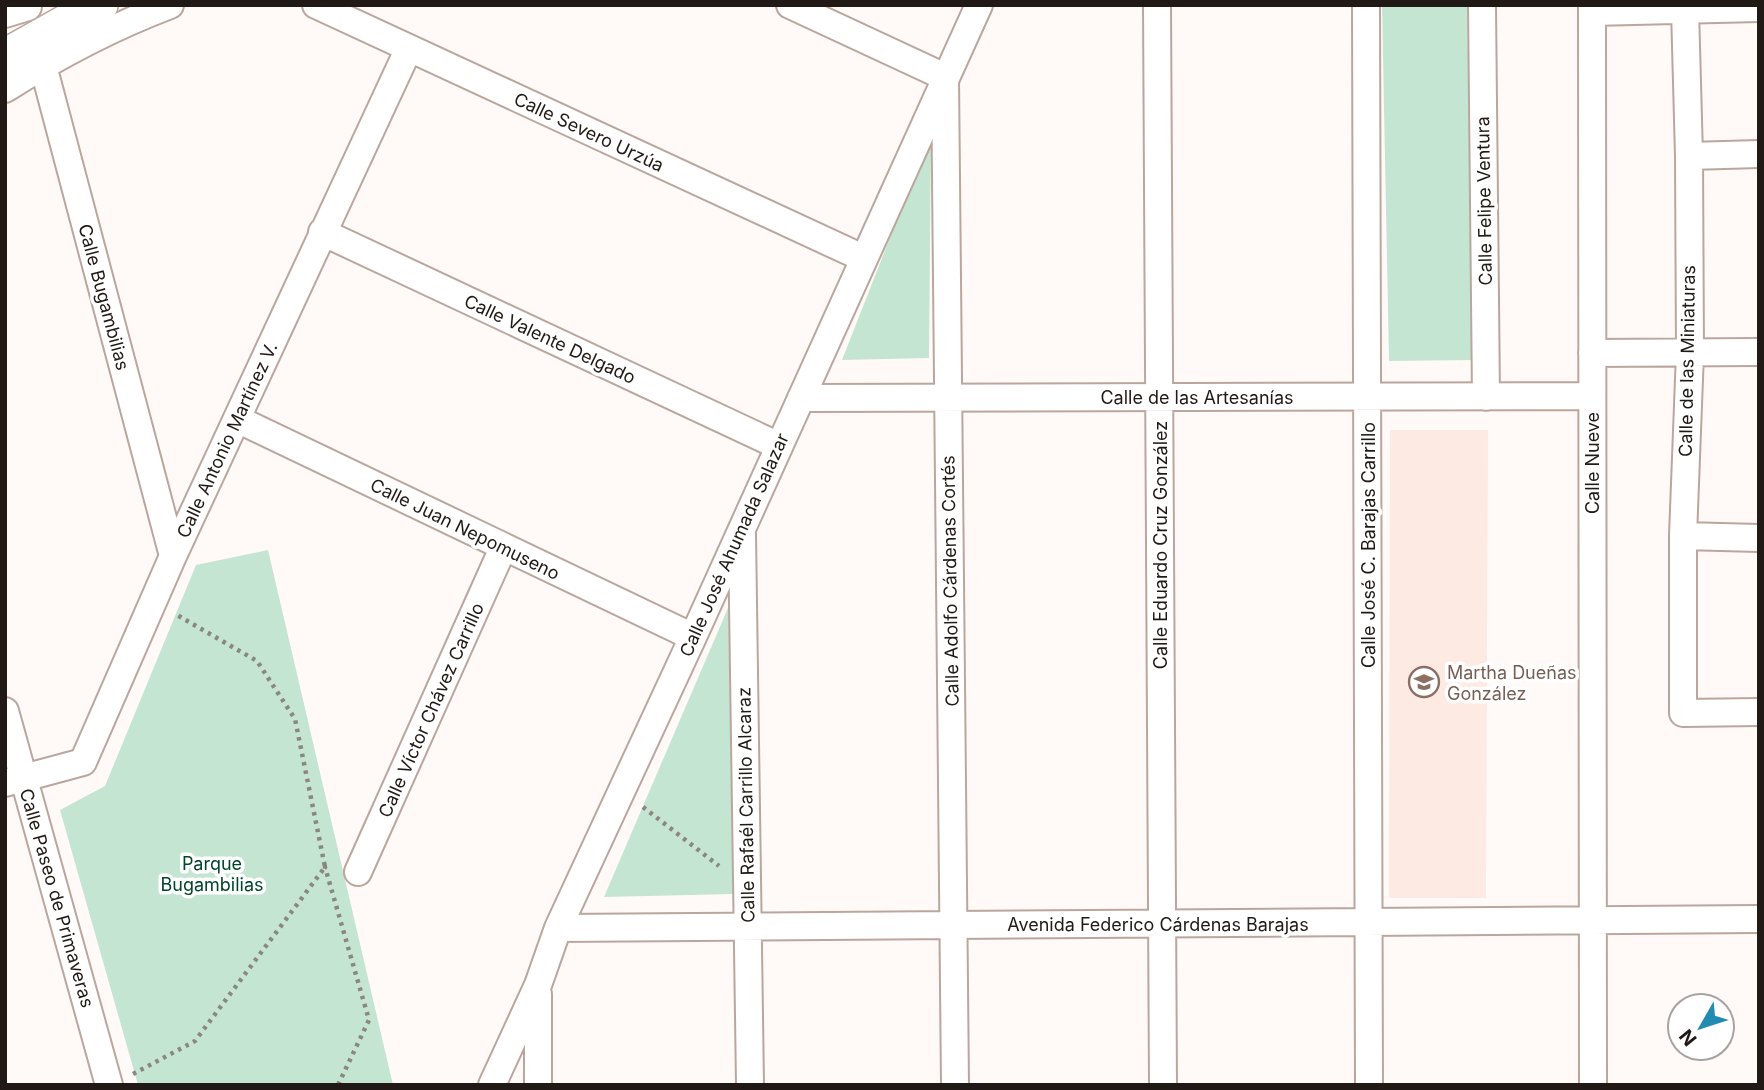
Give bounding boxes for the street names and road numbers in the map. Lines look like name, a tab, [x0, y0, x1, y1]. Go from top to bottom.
street label: Calle Severo Urzúa	[511, 88, 667, 176]
street label: Calle Felipe Ventura	[1472, 116, 1496, 286]
street label: Calle Bugambilias	[74, 222, 134, 372]
street label: Calle de las Miniaturas	[1675, 265, 1699, 457]
street label: Calle Valente Delgado	[461, 290, 639, 388]
street label: Calle Antonio Martínez V.	[172, 339, 282, 541]
street label: Calle de las Artesanías	[1100, 387, 1294, 408]
street label: Calle Nueve	[1582, 412, 1603, 514]
street label: Calle Eduardo Cruz González	[1150, 421, 1171, 669]
street label: Calle José C. Barajas Carrillo	[1358, 422, 1379, 668]
street label: Calle José Ahumada Salazar	[675, 430, 793, 660]
street label: Calle Adolfo Cárdenas Cortés	[937, 455, 963, 707]
street label: Calle Juan Nepomuseno	[367, 474, 563, 584]
street label: Calle Víctor Chávez Carrillo	[374, 599, 488, 821]
street label: Calle Rafaél Carrillo Alcaraz	[733, 687, 759, 923]
street label: Calle Paseo de Primaveras	[16, 786, 98, 1010]
street label: Avenida Federico Cárdenas Barajas	[1007, 914, 1309, 935]

